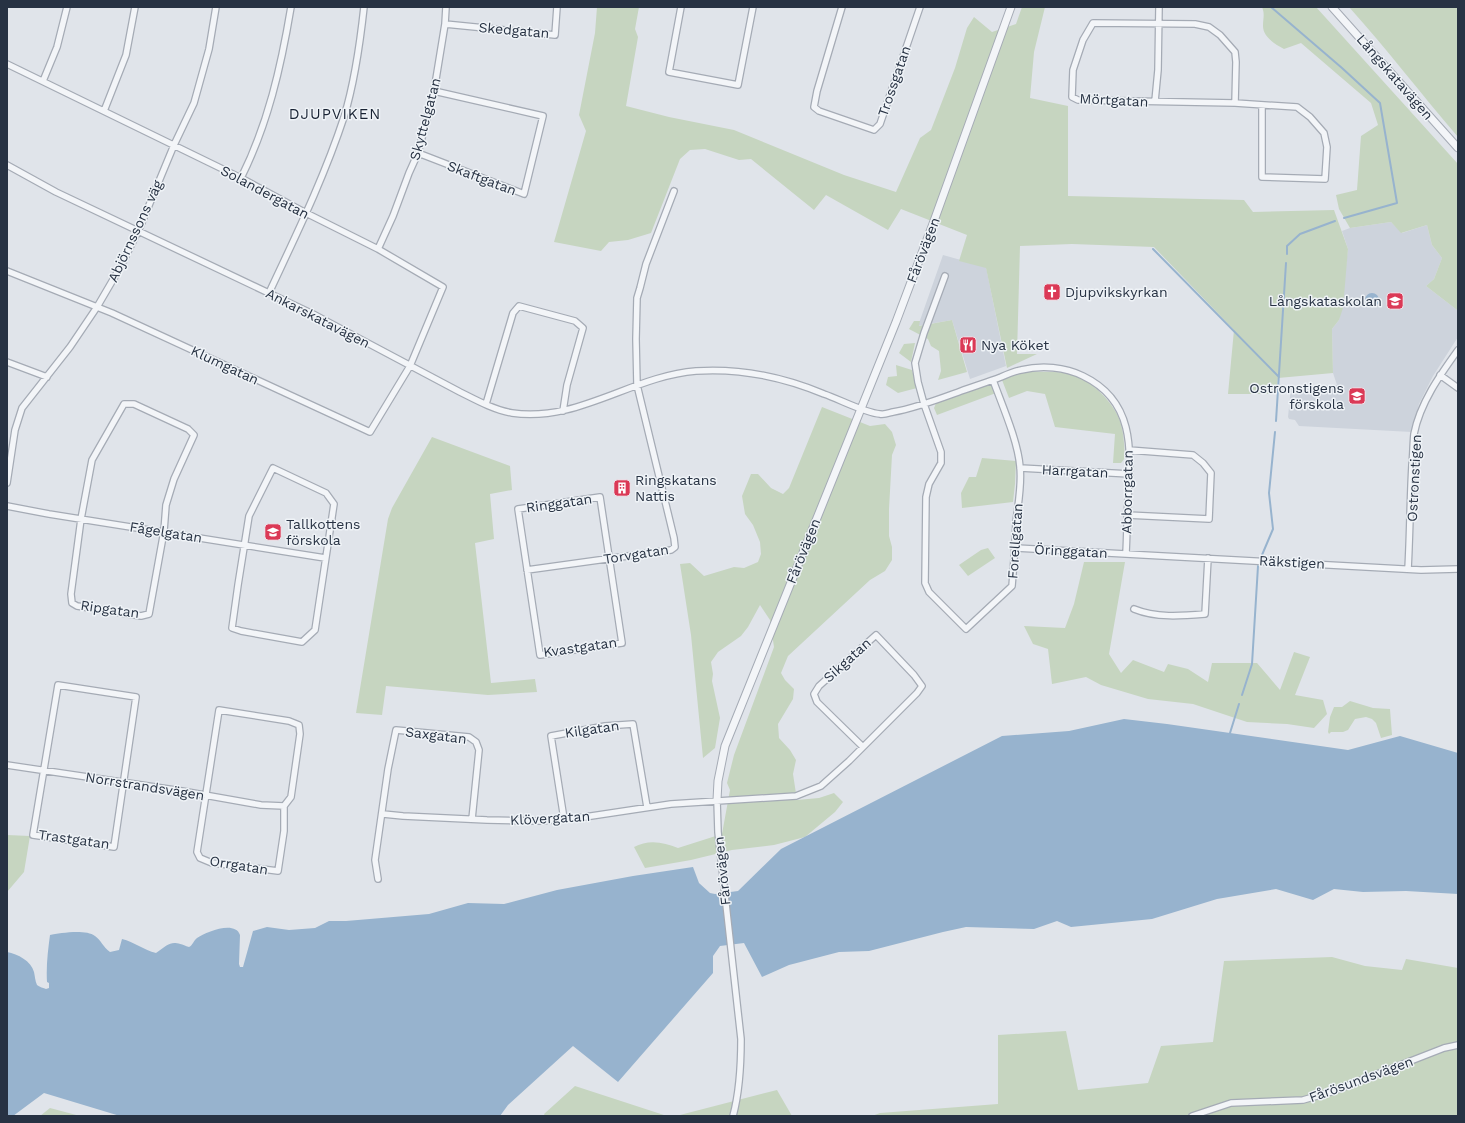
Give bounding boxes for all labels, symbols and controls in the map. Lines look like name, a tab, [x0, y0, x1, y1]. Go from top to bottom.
street label: Skedgatan	[478, 19, 550, 41]
street label: Långskatavägen	[1354, 31, 1436, 123]
street label: Trossgatan	[874, 44, 914, 118]
street label: Skyttelgatan	[406, 76, 444, 162]
street label: Mörtgatan	[1079, 90, 1149, 110]
district label: DJUPVIKEN	[289, 105, 381, 123]
street label: Skaftgatan	[445, 157, 519, 199]
street label: Solandergatan	[218, 162, 312, 222]
street label: Abjörnssons väg	[104, 177, 166, 285]
street label: Fårövägen	[903, 215, 943, 285]
church icon: Djupvikskyrkan	[1042, 282, 1062, 302]
place label: Djupvikskyrkan	[1065, 284, 1168, 300]
street label: Ankarskatavägen	[263, 285, 373, 351]
school or university icon: Långskataskolan	[1385, 291, 1405, 311]
place label: Långskataskolan	[1269, 293, 1382, 309]
restaurant icon: Nya Köket	[958, 335, 978, 355]
place label: Nya Köket	[981, 337, 1049, 353]
street label: Klumgatan	[189, 342, 261, 388]
place label: Ostronstigens förskola	[1249, 380, 1344, 412]
school or university icon: Ostronstigens förskola	[1347, 386, 1367, 406]
street label: Ostronstigen	[1404, 434, 1424, 522]
street label: Abborrgatan	[1118, 450, 1136, 534]
street label: Harrgatan	[1041, 461, 1109, 481]
place label: Ringskatans Nattis	[635, 472, 717, 504]
building icon: Ringskatans Nattis	[612, 478, 632, 498]
street label: Ringgatan	[525, 490, 593, 516]
street label: Forellgatan	[1004, 503, 1026, 579]
place label: Tallkottens förskola	[286, 516, 360, 548]
street label: Fårövägen	[783, 516, 823, 586]
street label: Fågelgatan	[129, 518, 203, 546]
school or university icon: Tallkottens förskola	[263, 522, 283, 542]
street label: Torvgatan	[602, 541, 670, 567]
street label: Öringgatan	[1034, 541, 1108, 561]
street label: Räkstigen	[1259, 552, 1325, 572]
street label: Ripgatan	[80, 597, 140, 621]
street label: Kvastgatan	[542, 634, 618, 660]
street label: Sikgatan	[820, 635, 874, 685]
street label: Kilgatan	[564, 717, 620, 741]
street label: Saxgatan	[404, 723, 468, 747]
street label: Norrstrandsvägen	[84, 769, 206, 803]
street label: Klövergatan	[510, 808, 590, 828]
street label: Trastgatan	[37, 826, 111, 852]
street label: Fårövägen	[710, 836, 734, 906]
street label: Orrgatan	[209, 852, 269, 878]
street label: Fårösundsvägen	[1307, 1053, 1415, 1105]

